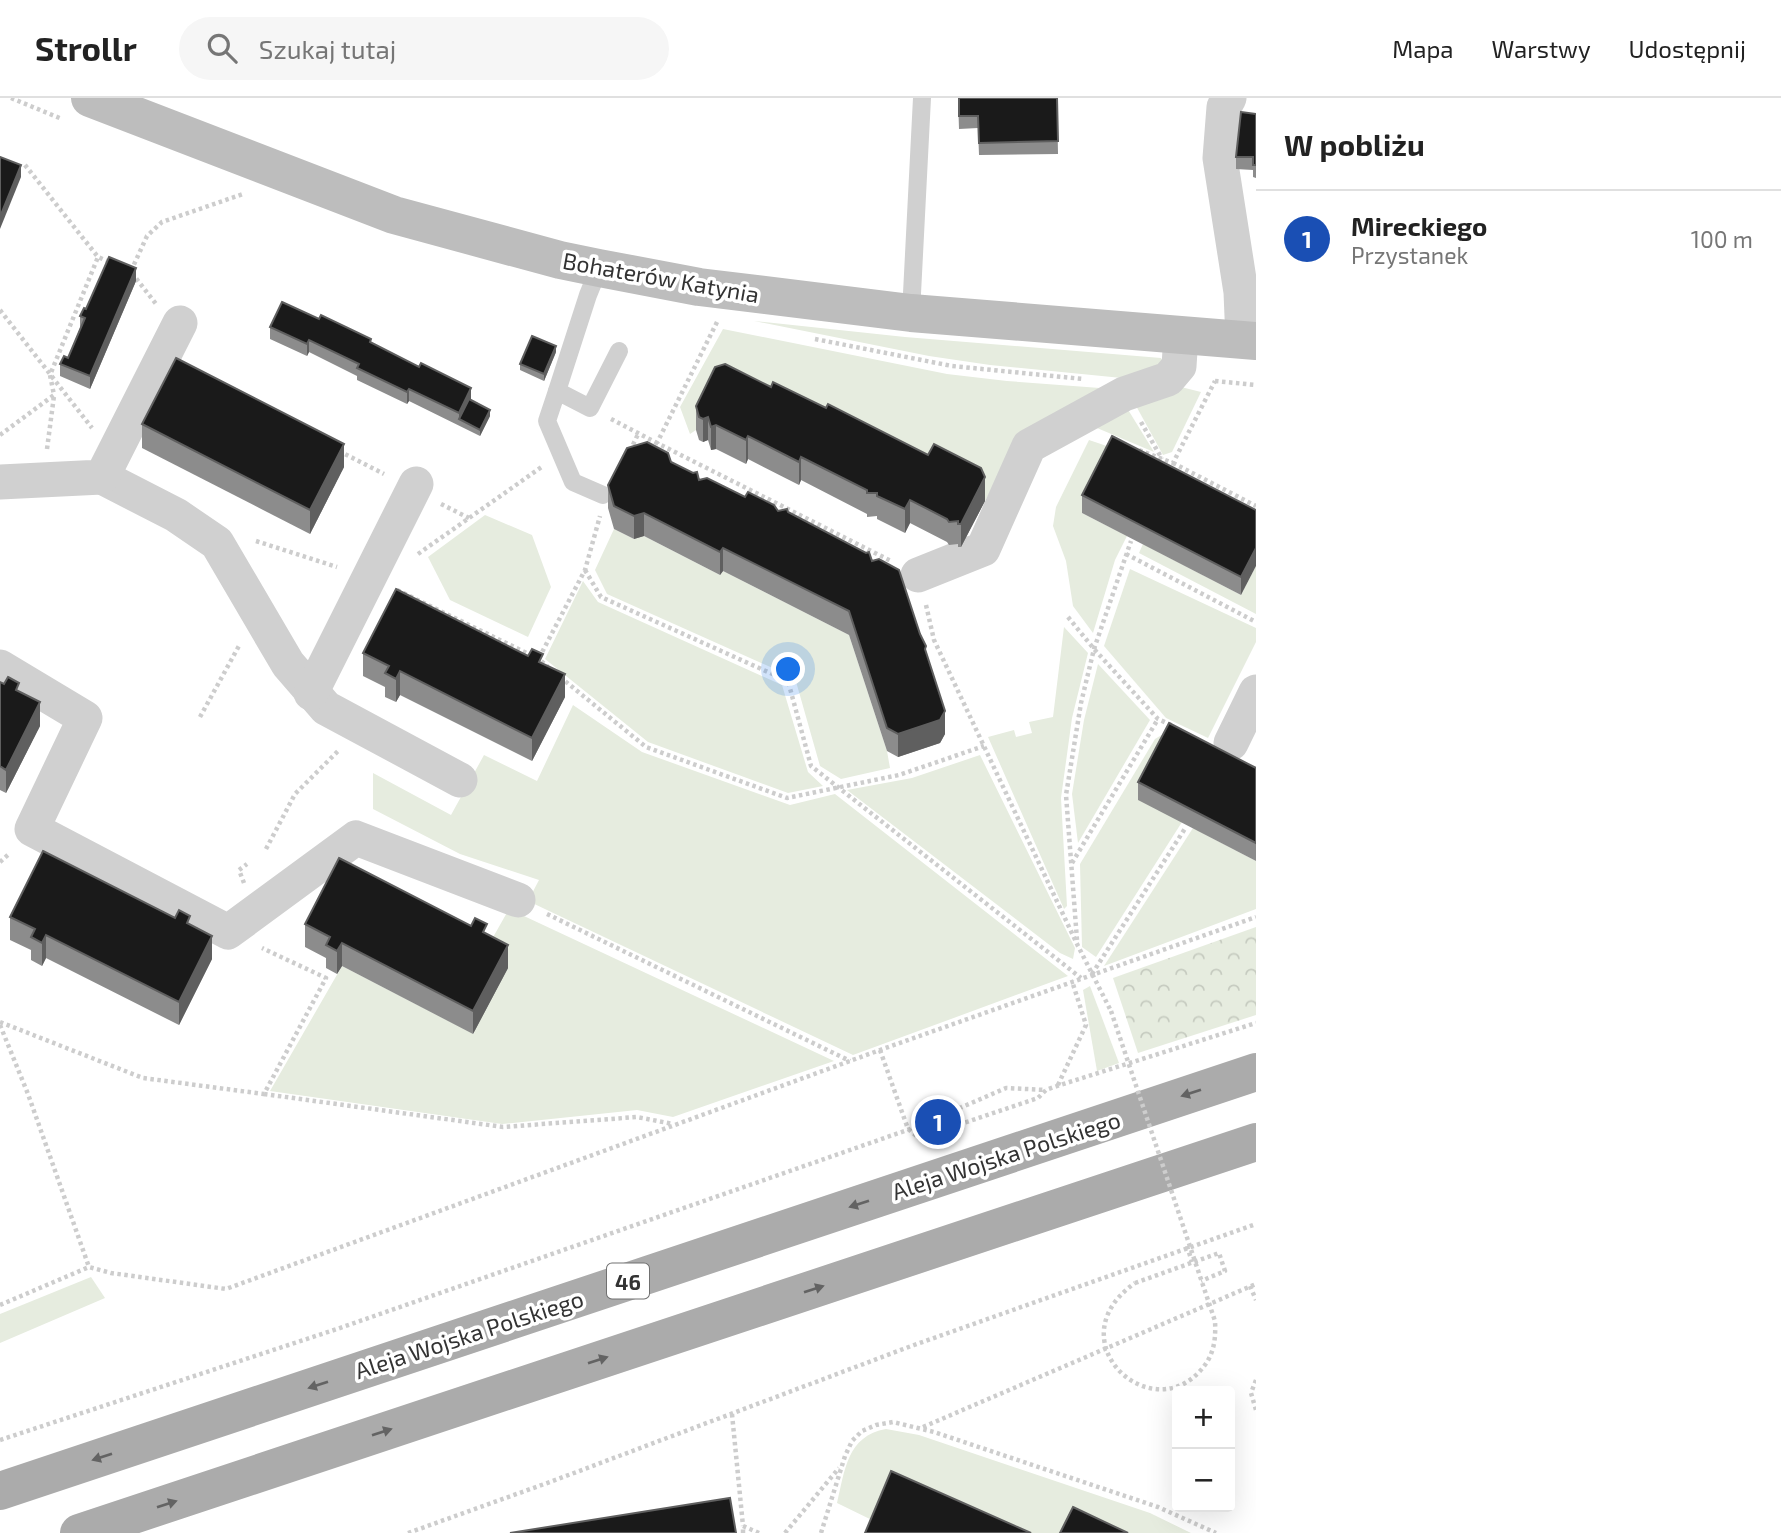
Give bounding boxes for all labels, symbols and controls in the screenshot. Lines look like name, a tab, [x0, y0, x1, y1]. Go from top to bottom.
search box	[179, 17, 669, 80]
text: Strollr	[35, 28, 137, 68]
icon: search	[203, 29, 241, 67]
text: Szukaj tutaj	[259, 33, 396, 64]
text: Mapa	[1392, 34, 1454, 63]
text: Warstwy	[1492, 34, 1591, 63]
text: Udostępnij	[1629, 34, 1746, 63]
text: W pobliżu	[1284, 126, 1425, 162]
text: Mireckiego	[1351, 210, 1487, 241]
text: 1	[1302, 225, 1312, 253]
text: 100 m	[1691, 225, 1753, 253]
text: Przystanek	[1351, 241, 1468, 269]
street label: Bohaterów Katynia	[561, 246, 761, 308]
your location	[771, 652, 805, 686]
one-way arrow	[1181, 1088, 1202, 1099]
pin: 1	[915, 1096, 961, 1148]
street label: Aleja Wojska Polskiego	[888, 1105, 1124, 1205]
one-way arrow	[849, 1199, 870, 1210]
road number: 46	[607, 1264, 649, 1298]
one-way arrow	[804, 1283, 825, 1293]
street label: Aleja Wojska Polskiego	[351, 1284, 587, 1384]
one-way arrow	[588, 1354, 609, 1365]
one-way arrow	[307, 1380, 328, 1390]
map controls	[1172, 1386, 1235, 1512]
button: +	[1172, 1386, 1235, 1449]
one-way arrow	[372, 1426, 393, 1437]
button: −	[1172, 1449, 1235, 1512]
one-way arrow	[92, 1452, 113, 1462]
one-way arrow	[156, 1498, 177, 1509]

